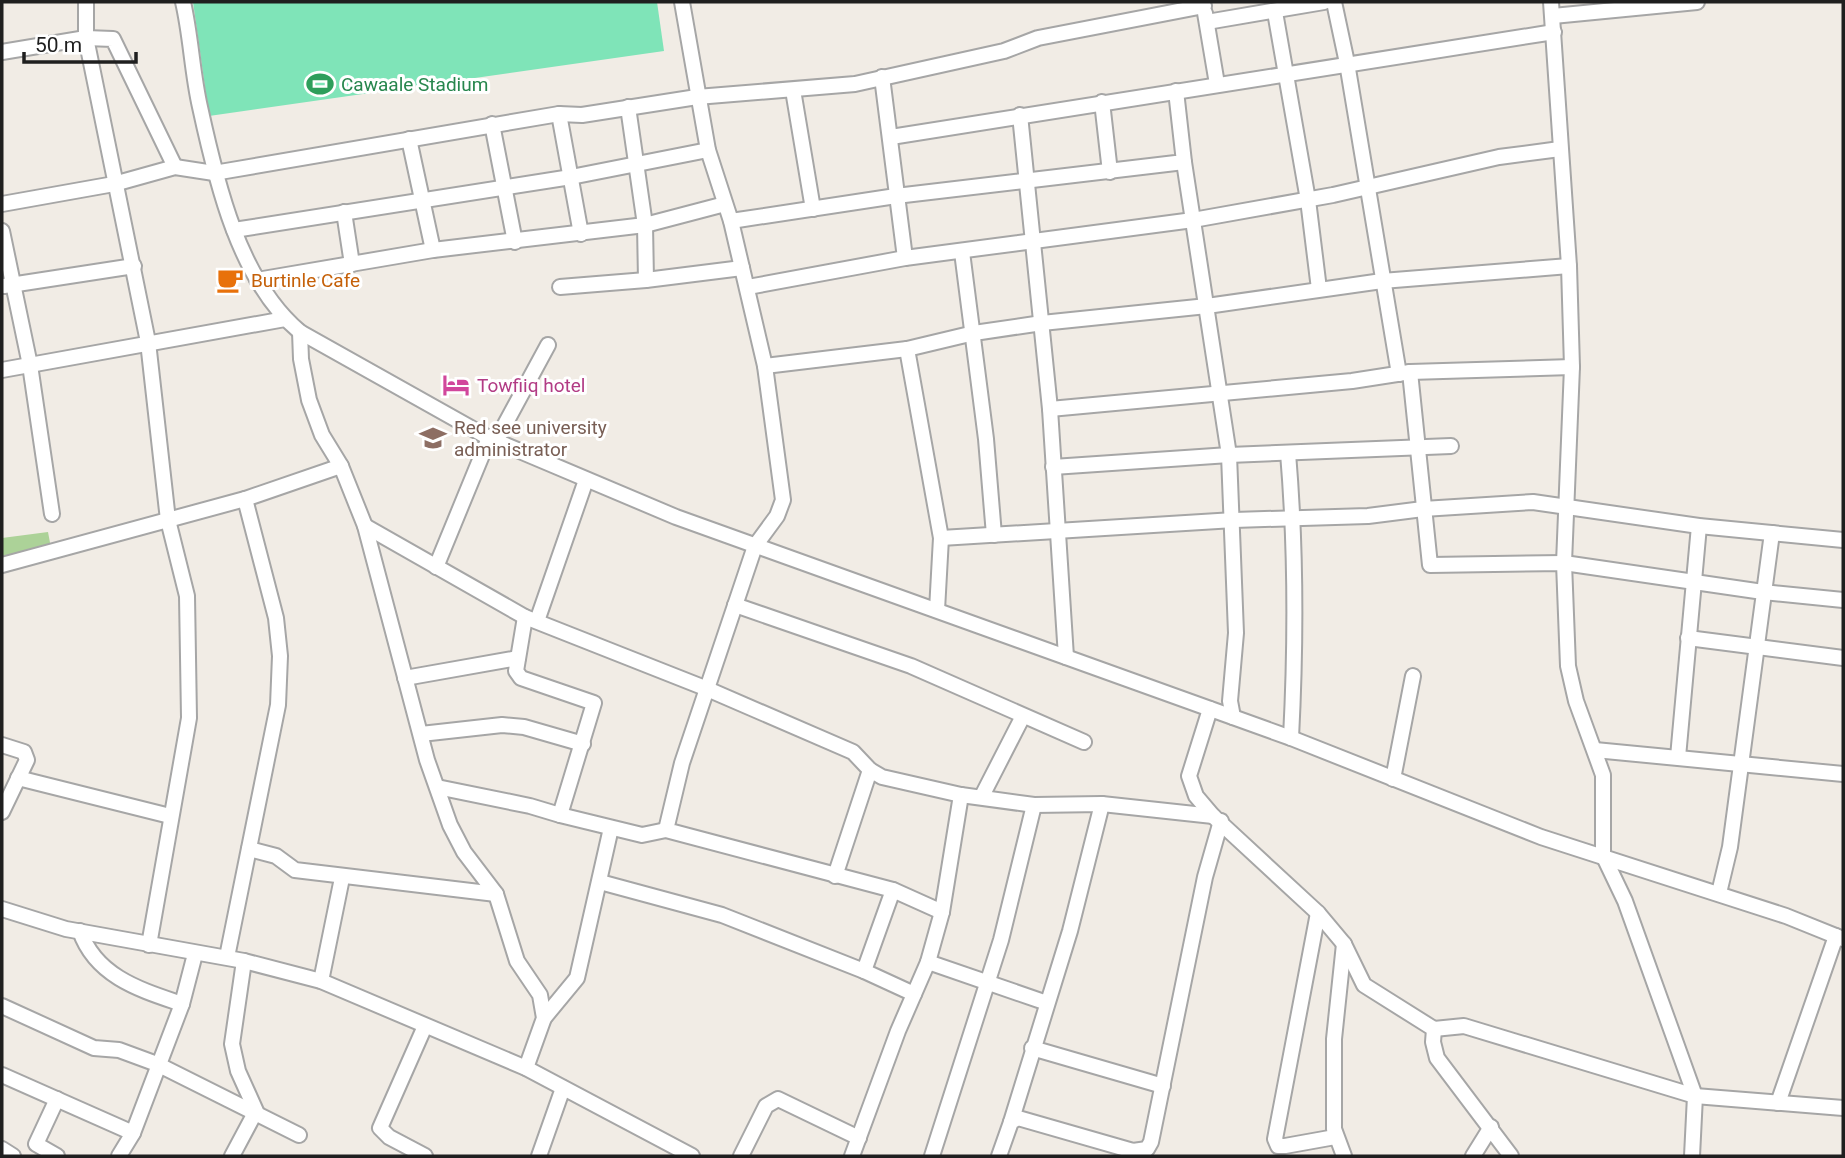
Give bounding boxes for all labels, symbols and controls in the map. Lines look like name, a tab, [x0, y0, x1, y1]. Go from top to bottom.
scale bar	[24, 21, 136, 65]
text: 50 m	[35, 33, 82, 57]
sports icon: Cawaale Stadium	[305, 69, 335, 99]
place label: Cawaale Stadium	[341, 73, 488, 96]
cafe icon: Burtinle Cafe	[215, 265, 245, 295]
place label: Burtinle Cafe	[251, 269, 360, 292]
hotel icon: Towfiiq hotel	[441, 370, 471, 400]
place label: Towfiiq hotel	[477, 374, 585, 397]
place label: Red see university administrator	[454, 416, 607, 461]
school or university icon: Red see university administrator	[418, 423, 448, 453]

